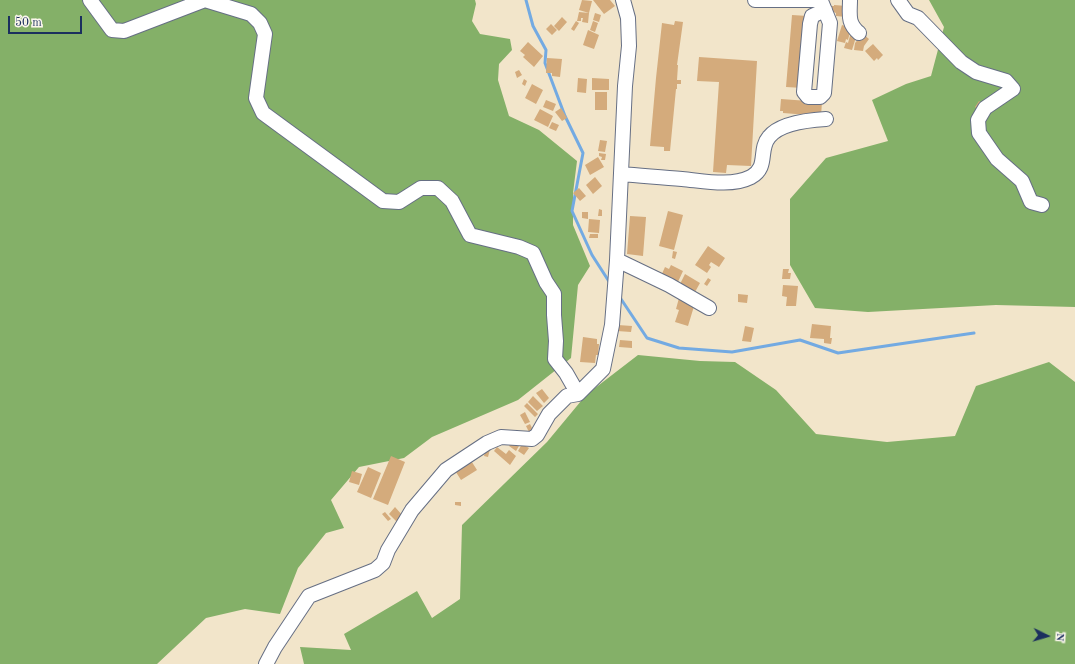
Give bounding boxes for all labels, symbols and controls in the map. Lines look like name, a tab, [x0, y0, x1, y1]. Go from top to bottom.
scale bar	[10, 8, 84, 34]
text: 50 m	[15, 17, 42, 29]
north arrow	[1027, 616, 1067, 656]
text: N	[1054, 632, 1065, 642]

